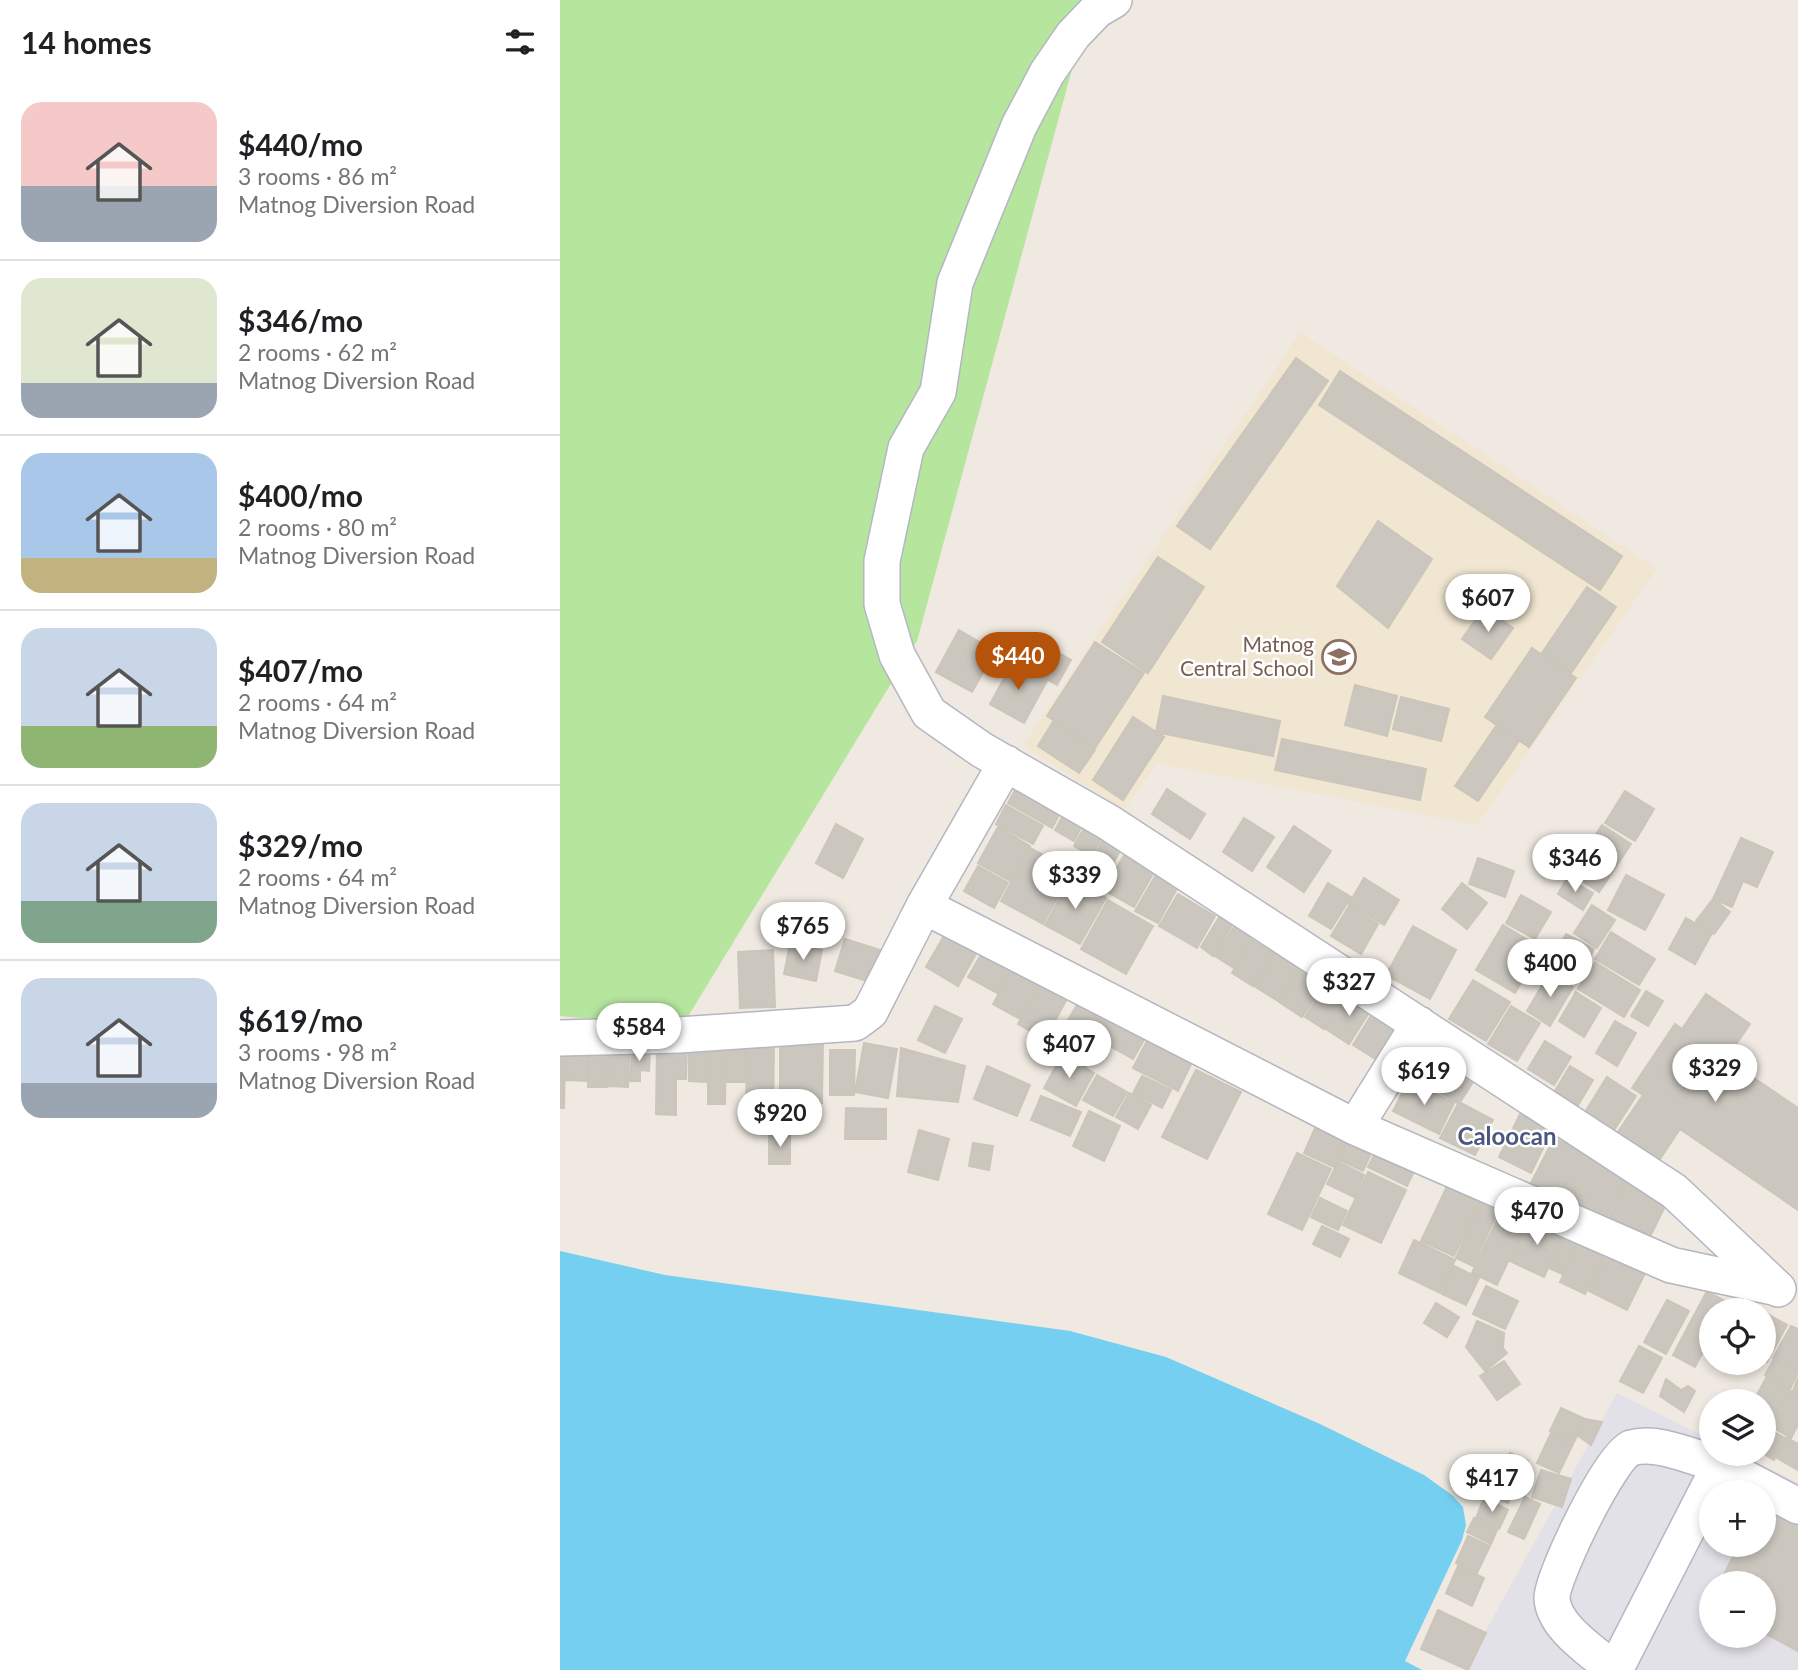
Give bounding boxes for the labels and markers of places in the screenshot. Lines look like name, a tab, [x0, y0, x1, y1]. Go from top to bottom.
pin: $607	[1447, 574, 1529, 634]
place label: Matnog Central School	[1180, 631, 1314, 680]
pin: $440	[977, 632, 1059, 692]
school or university icon: Matnog Central School	[1320, 638, 1358, 676]
pin: $346	[1534, 834, 1616, 894]
pin: $339	[1034, 852, 1116, 911]
pin: $765	[762, 902, 844, 962]
pin: $400	[1509, 940, 1591, 999]
pin: $327	[1308, 958, 1390, 1018]
pin: $584	[598, 1004, 680, 1063]
pin: $407	[1028, 1020, 1110, 1080]
pin: $329	[1674, 1044, 1756, 1104]
pin: $619	[1383, 1048, 1465, 1107]
pin: $920	[739, 1090, 821, 1149]
pin: $470	[1496, 1188, 1578, 1247]
pin: $417	[1451, 1454, 1533, 1514]

